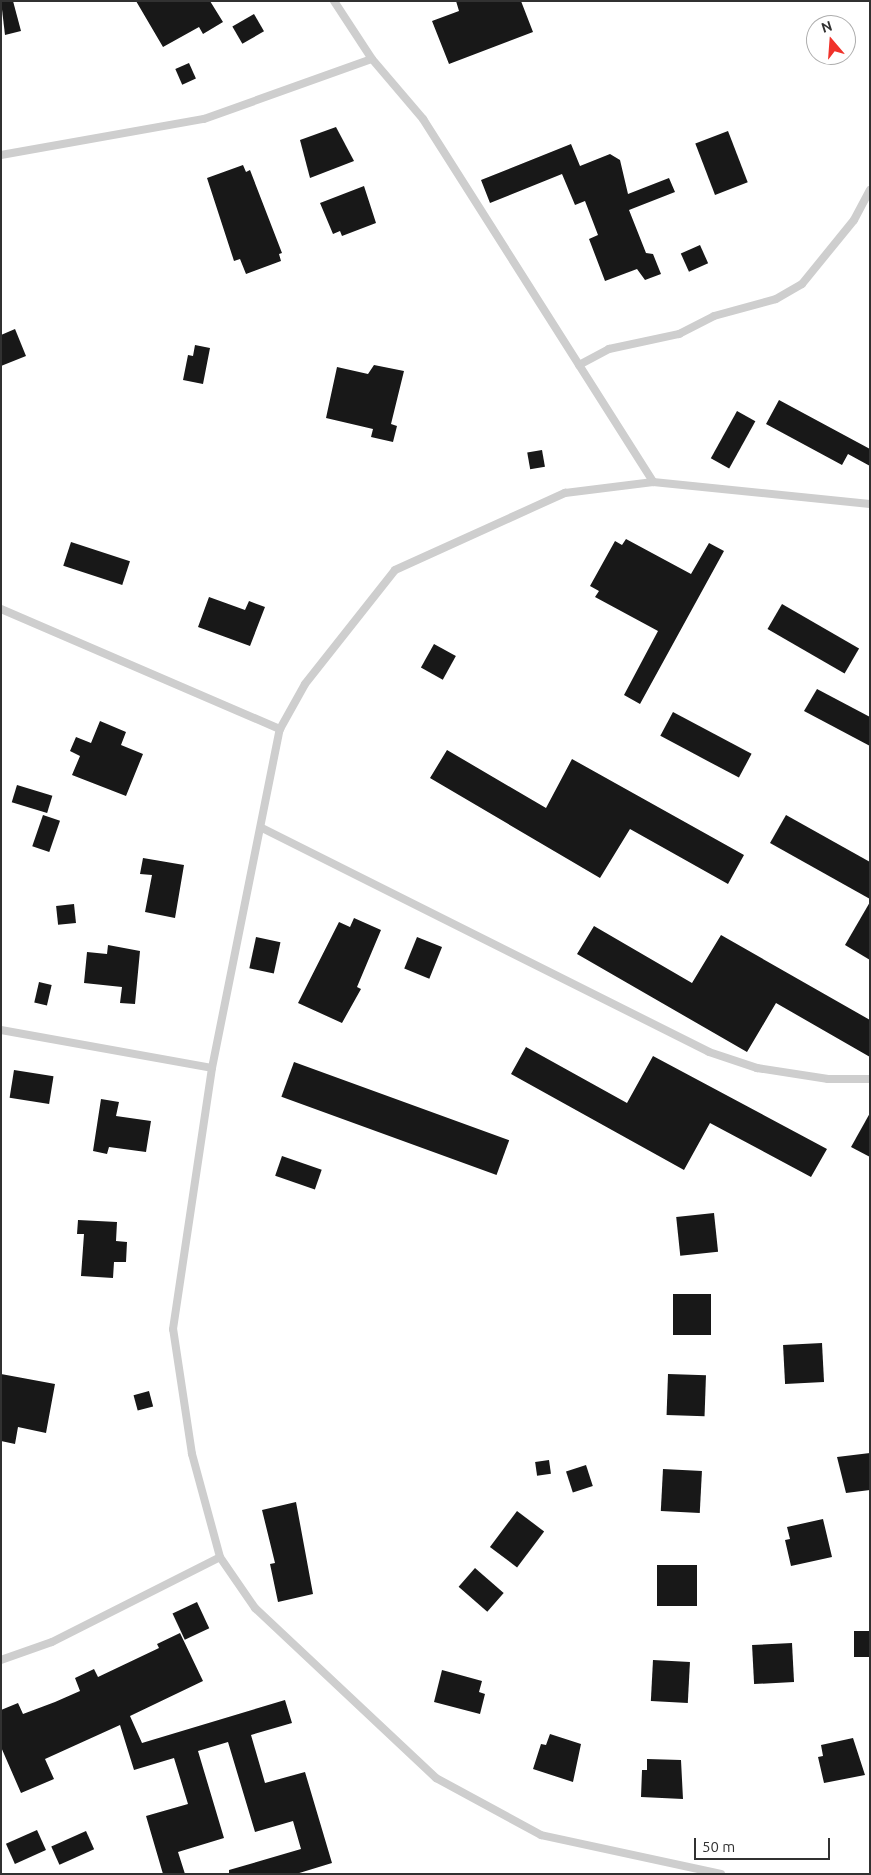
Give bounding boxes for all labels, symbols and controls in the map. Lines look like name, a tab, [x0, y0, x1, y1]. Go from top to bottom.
north arrow	[806, 15, 856, 65]
text: N	[819, 17, 834, 36]
scale bar	[696, 1828, 832, 1860]
text: 50 m	[702, 1838, 735, 1855]

